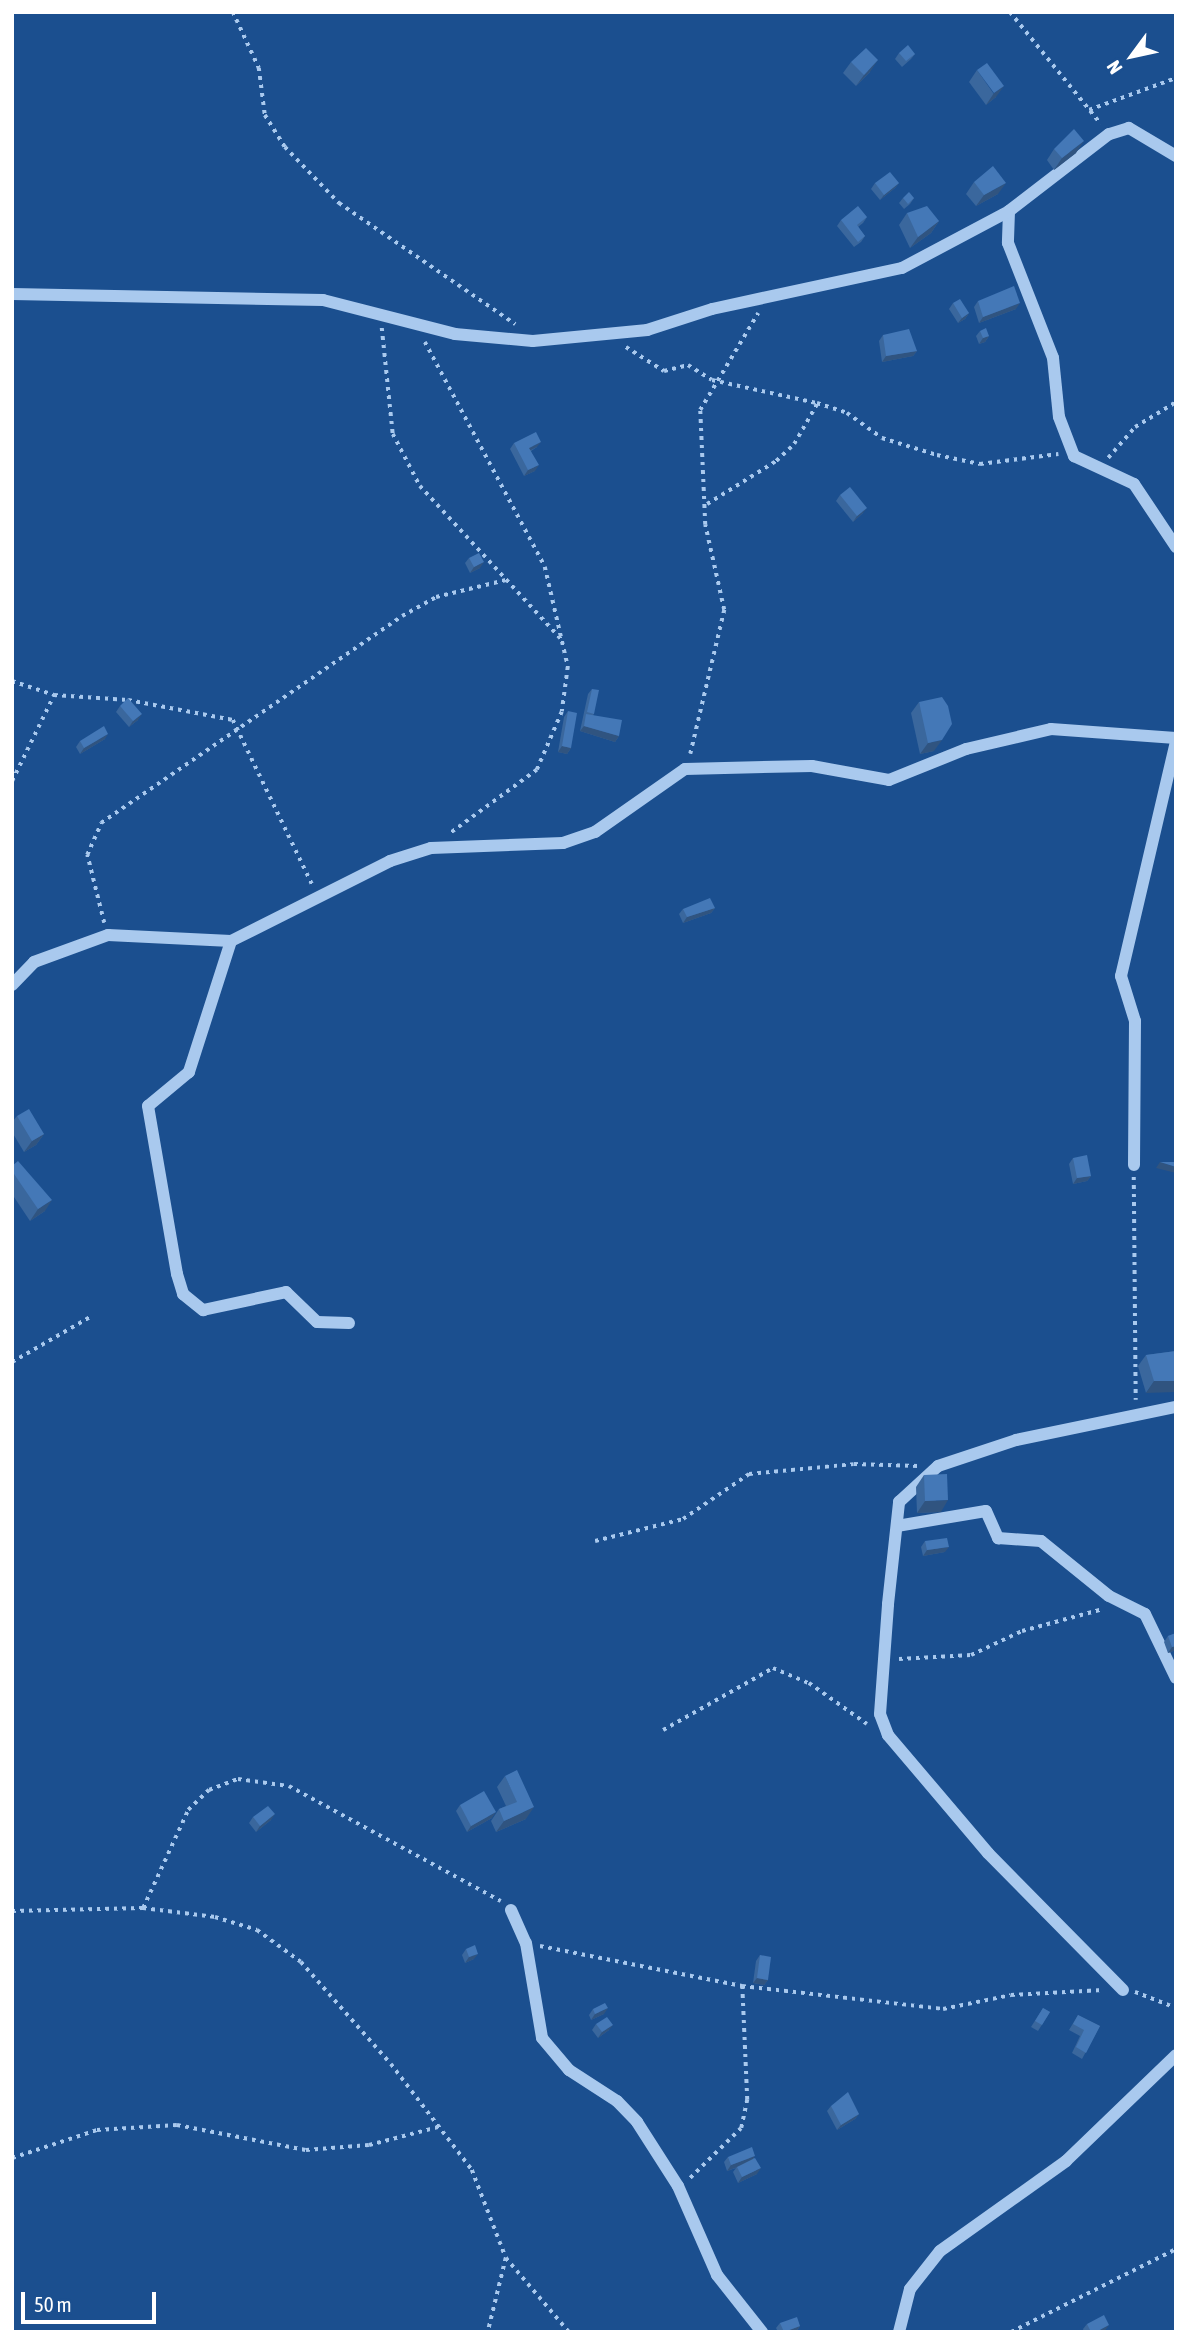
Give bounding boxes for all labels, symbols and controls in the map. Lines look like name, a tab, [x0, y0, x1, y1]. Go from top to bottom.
north arrow	[1097, 21, 1167, 91]
text: N	[1102, 57, 1127, 78]
scale bar	[24, 2278, 159, 2322]
text: 50 m	[34, 2292, 72, 2316]

